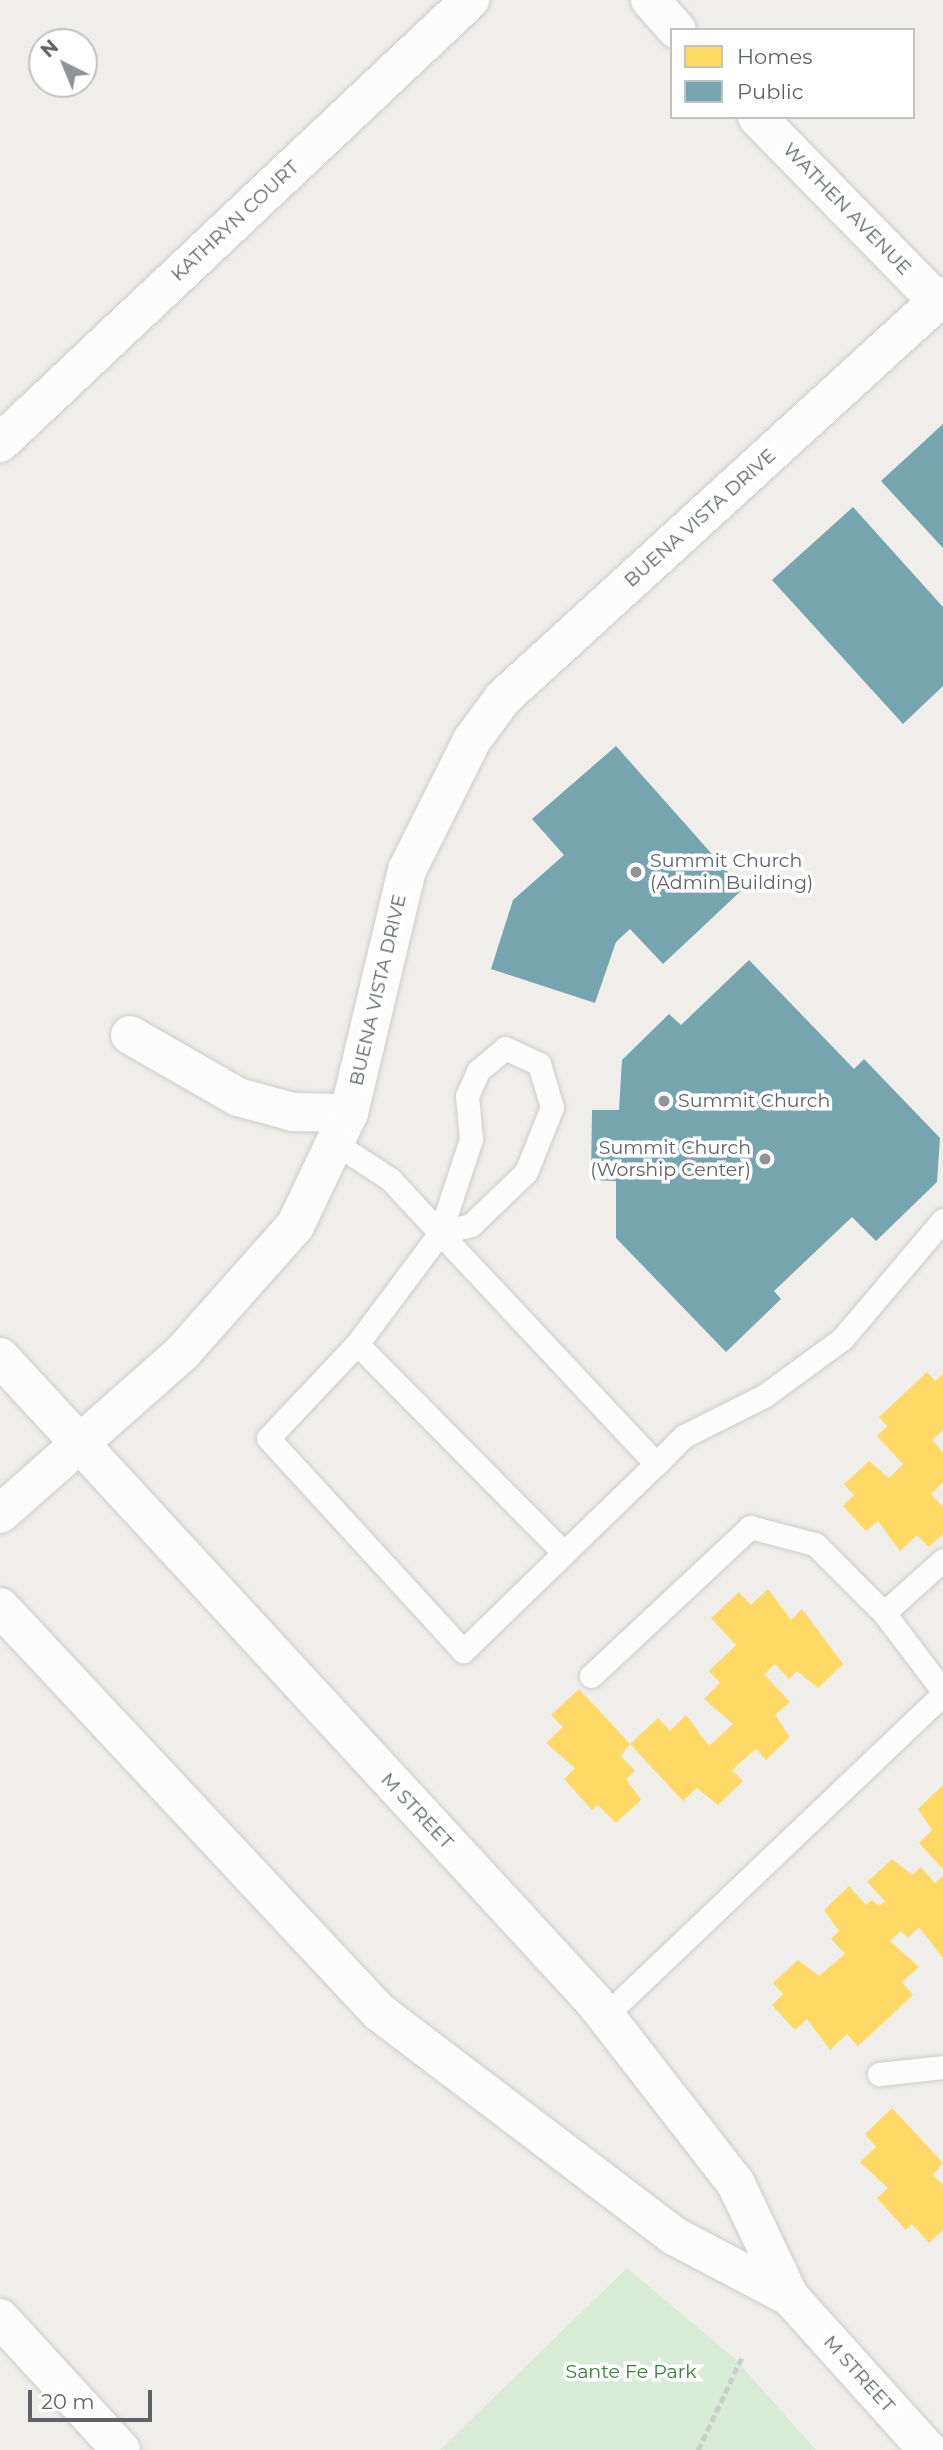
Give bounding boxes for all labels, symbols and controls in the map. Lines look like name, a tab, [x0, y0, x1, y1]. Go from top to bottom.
north arrow	[28, 28, 98, 98]
legend	[670, 28, 915, 119]
text: N	[36, 35, 63, 62]
text: Homes	[737, 44, 812, 69]
text: Public	[737, 79, 804, 104]
street label: WATHEN AVENUE	[778, 138, 916, 280]
street label: KATHRYN COURT	[166, 156, 304, 286]
street label: BUENA VISTA DRIVE	[620, 444, 780, 592]
place label: Summit Church (Admin Building)	[650, 850, 813, 894]
marker: Summit Church (Admin Building)	[628, 864, 644, 880]
street label: BUENA VISTA DRIVE	[345, 892, 411, 1088]
place label: Summit Church	[678, 1090, 830, 1112]
marker: Summit Church	[656, 1093, 672, 1109]
place label: Summit Church (Worship Center)	[590, 1137, 751, 1181]
marker: Summit Church (Worship Center)	[757, 1151, 773, 1167]
street label: M STREET	[376, 1768, 458, 1854]
street label: M STREET	[819, 2331, 899, 2417]
park label: Sante Fe Park	[565, 2361, 697, 2383]
scale bar	[32, 2376, 156, 2420]
text: 20 m	[41, 2389, 95, 2414]

